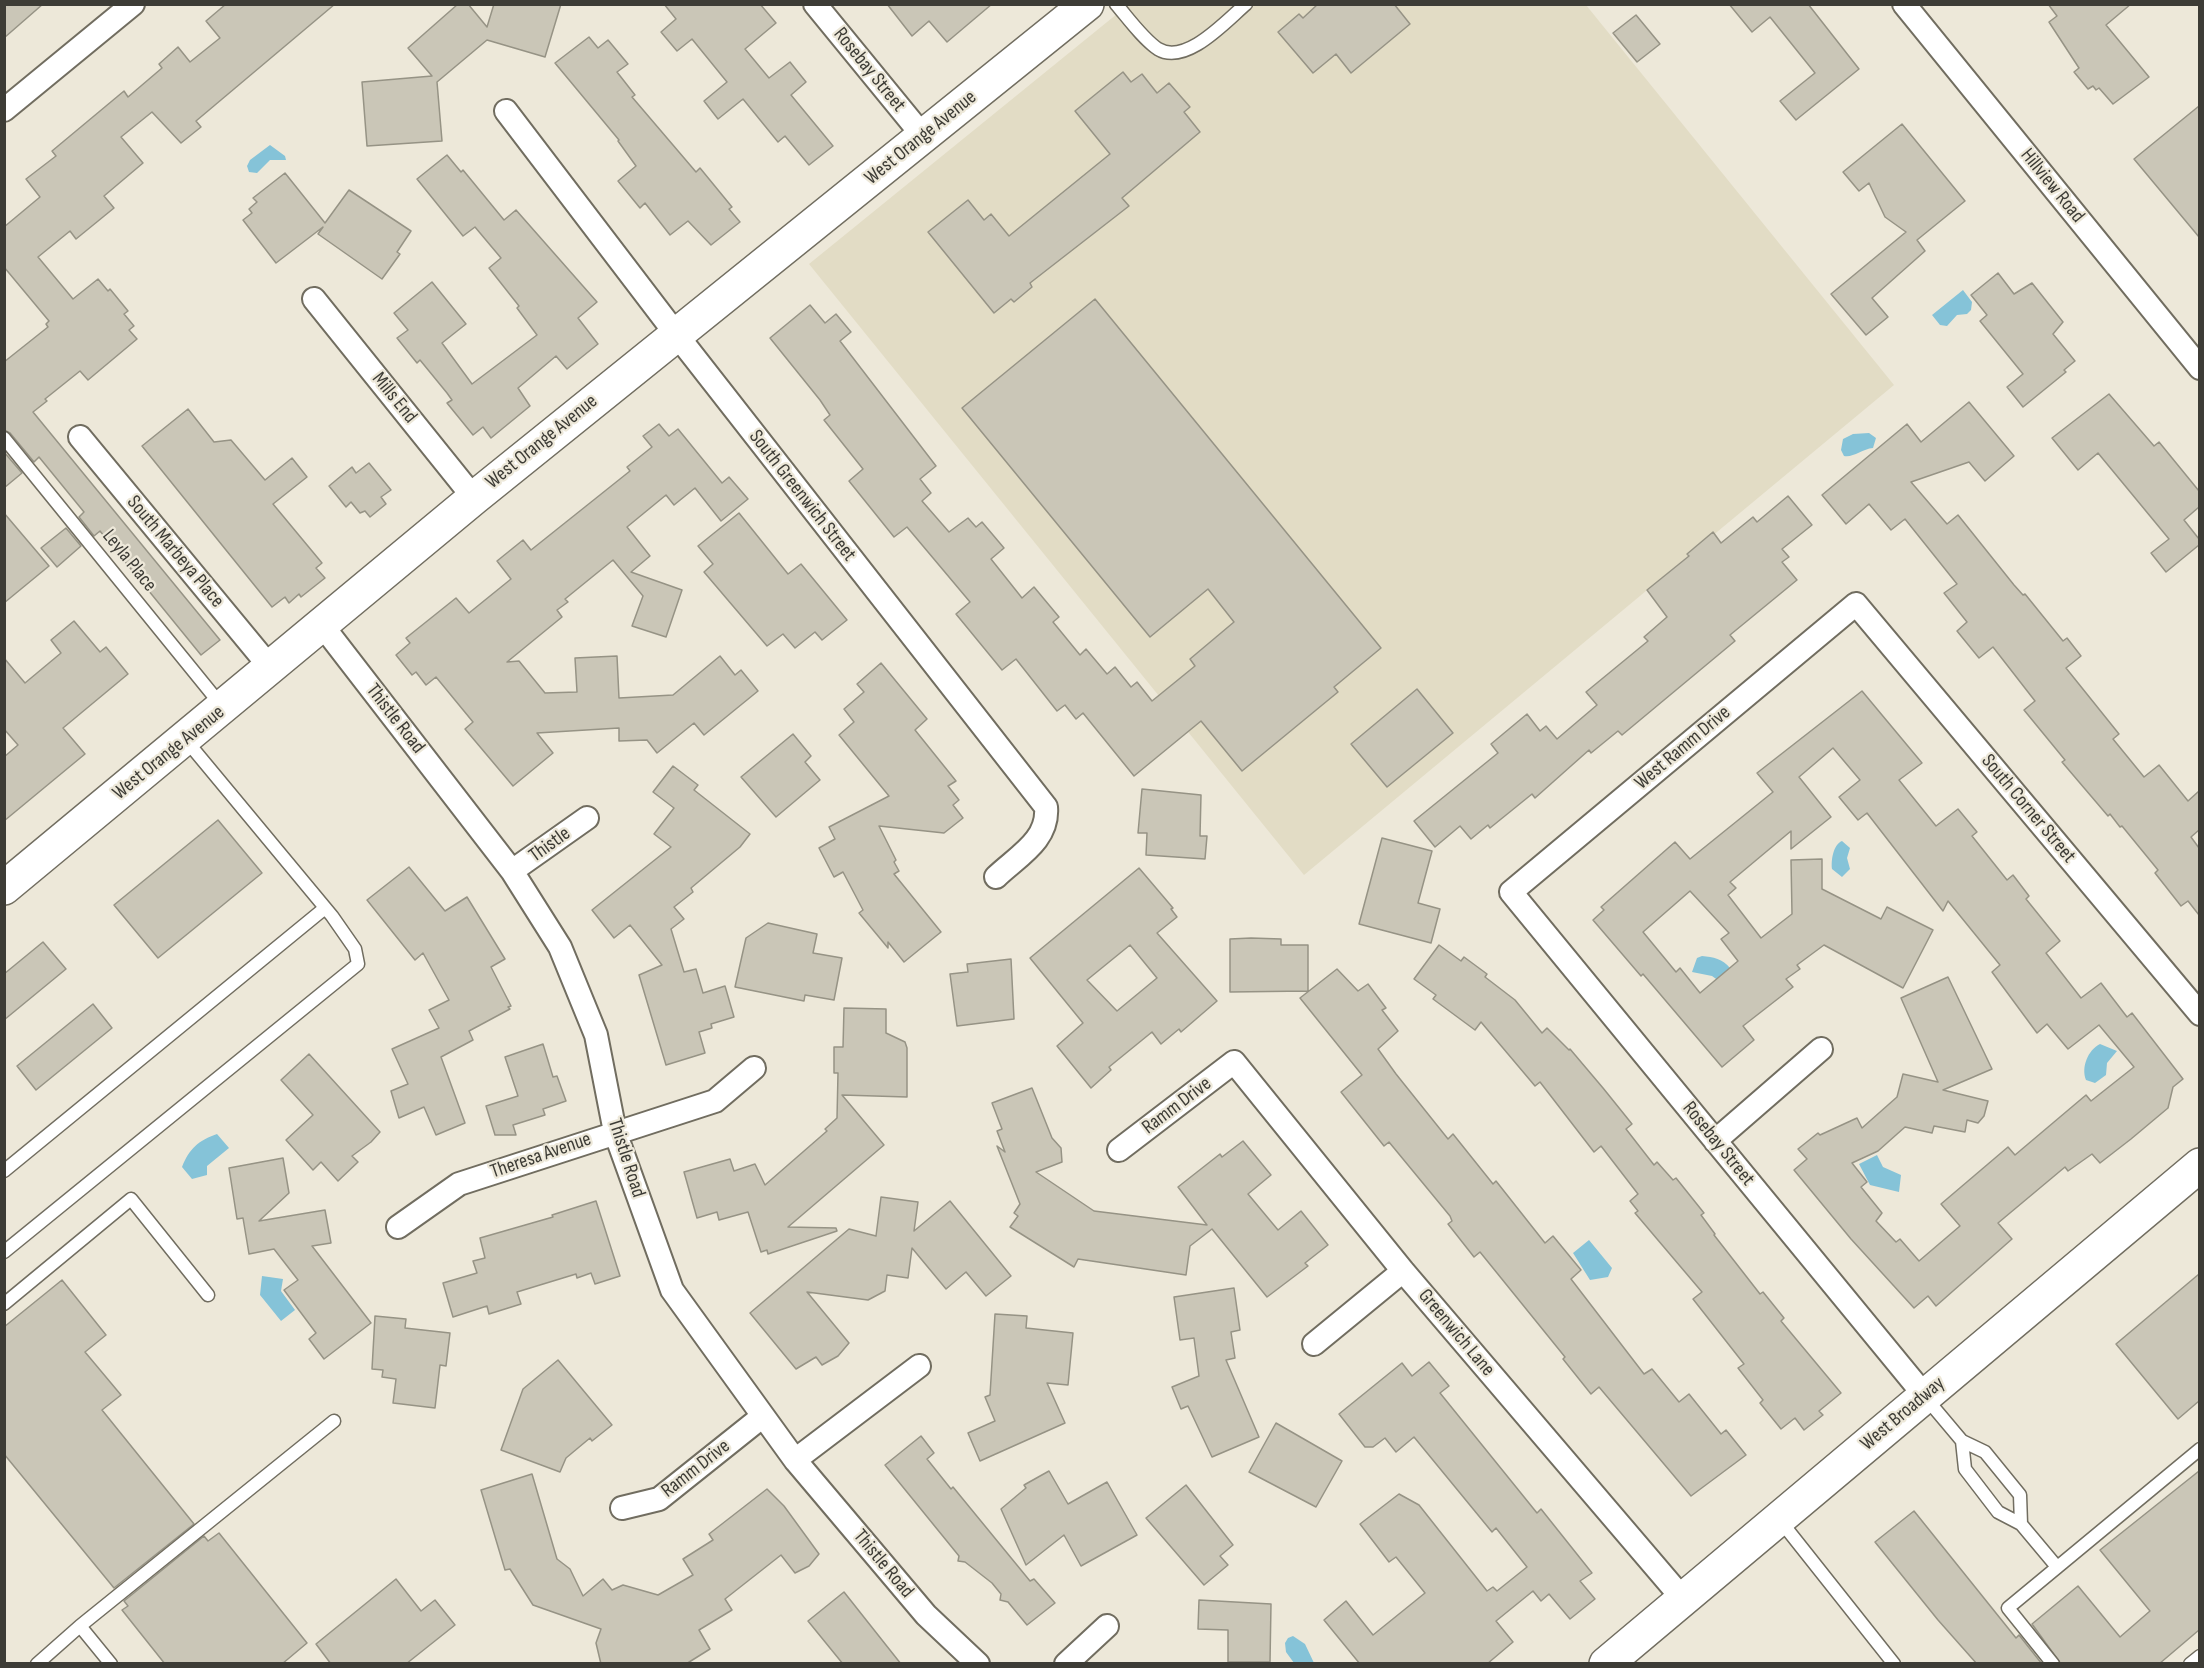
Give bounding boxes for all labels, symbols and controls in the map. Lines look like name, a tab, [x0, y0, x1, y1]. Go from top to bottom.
street label: Rosebay Street	[828, 23, 910, 117]
street label: West Orange Avenue	[860, 86, 982, 190]
street label: Hillview Road	[2015, 144, 2089, 228]
street label: Mills End	[366, 368, 422, 428]
street label: West Orange Avenue	[481, 390, 603, 494]
street label: South Greenwich Street	[743, 426, 861, 566]
street label: South Marbeya Place	[121, 491, 229, 613]
street label: Leyla Place	[97, 525, 161, 597]
street label: Thistle Road	[360, 679, 430, 759]
street label: West Orange Avenue	[108, 701, 230, 805]
street label: West Ramm Drive	[1630, 701, 1736, 795]
street label: South Corner Street	[1976, 750, 2080, 868]
street label: Thistle	[525, 822, 575, 868]
street label: Ramm Drive	[1138, 1072, 1216, 1140]
street label: Rosebay Street	[1677, 1097, 1759, 1191]
street label: Thistle Road	[602, 1115, 650, 1201]
street label: Theresa Avenue	[488, 1128, 594, 1184]
street label: Greenwich Lane	[1413, 1285, 1499, 1381]
street label: West Broadway	[1856, 1372, 1950, 1456]
street label: Ramm Drive	[657, 1435, 735, 1503]
street label: Thistle Road	[848, 1525, 918, 1603]

